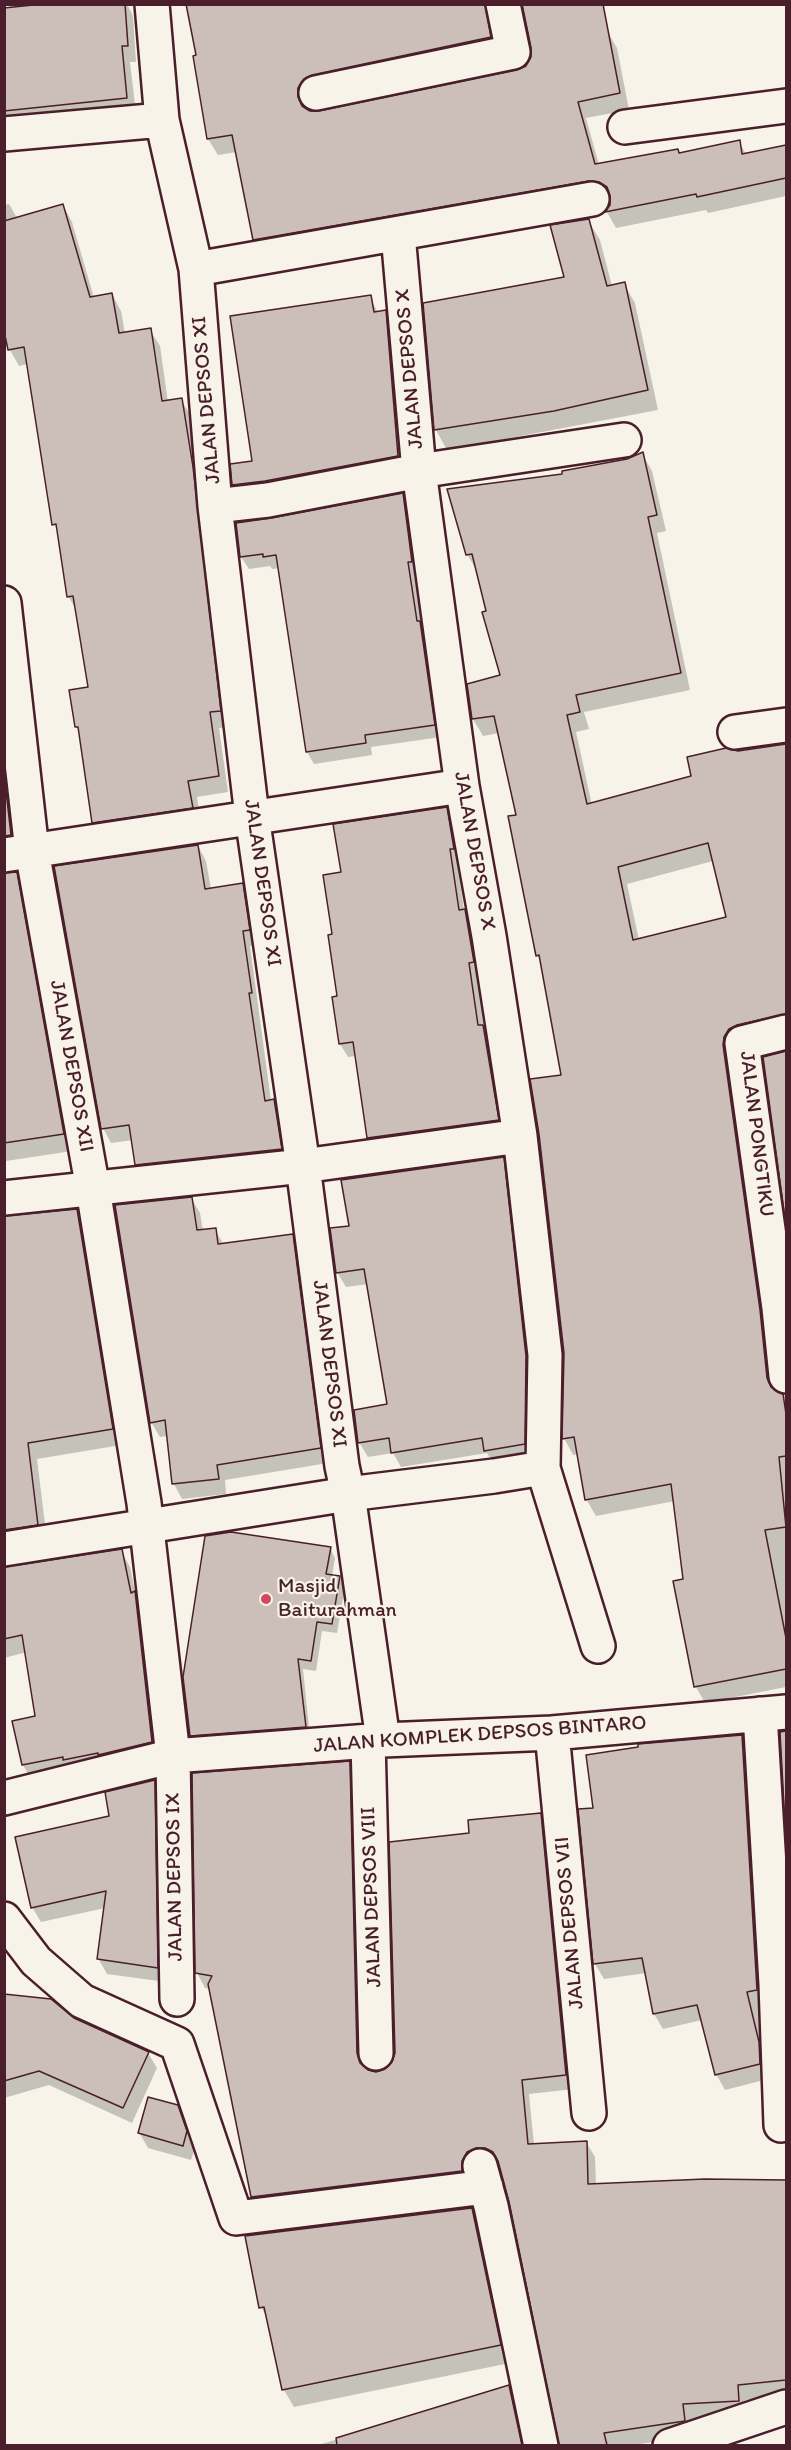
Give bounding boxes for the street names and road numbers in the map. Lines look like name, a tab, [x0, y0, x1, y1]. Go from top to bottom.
street label: JALAN DEPSOS X	[390, 288, 430, 450]
street label: JALAN DEPSOS XI	[187, 315, 227, 485]
street label: JALAN DEPSOS X	[448, 770, 500, 932]
street label: JALAN DEPSOS XI	[238, 798, 286, 968]
street label: JALAN DEPSOS XII	[43, 978, 99, 1154]
street label: JALAN PONGTIKU	[733, 1050, 779, 1218]
street label: JALAN DEPSOS XI	[306, 1279, 352, 1449]
street label: JALAN KOMPLEK DEPSOS BINTARO	[313, 1711, 647, 1759]
street label: JALAN DEPSOS IX	[161, 1793, 189, 1961]
street label: JALAN DEPSOS VIII	[356, 1806, 388, 1988]
street label: JALAN DEPSOS VII	[550, 1836, 590, 2010]

